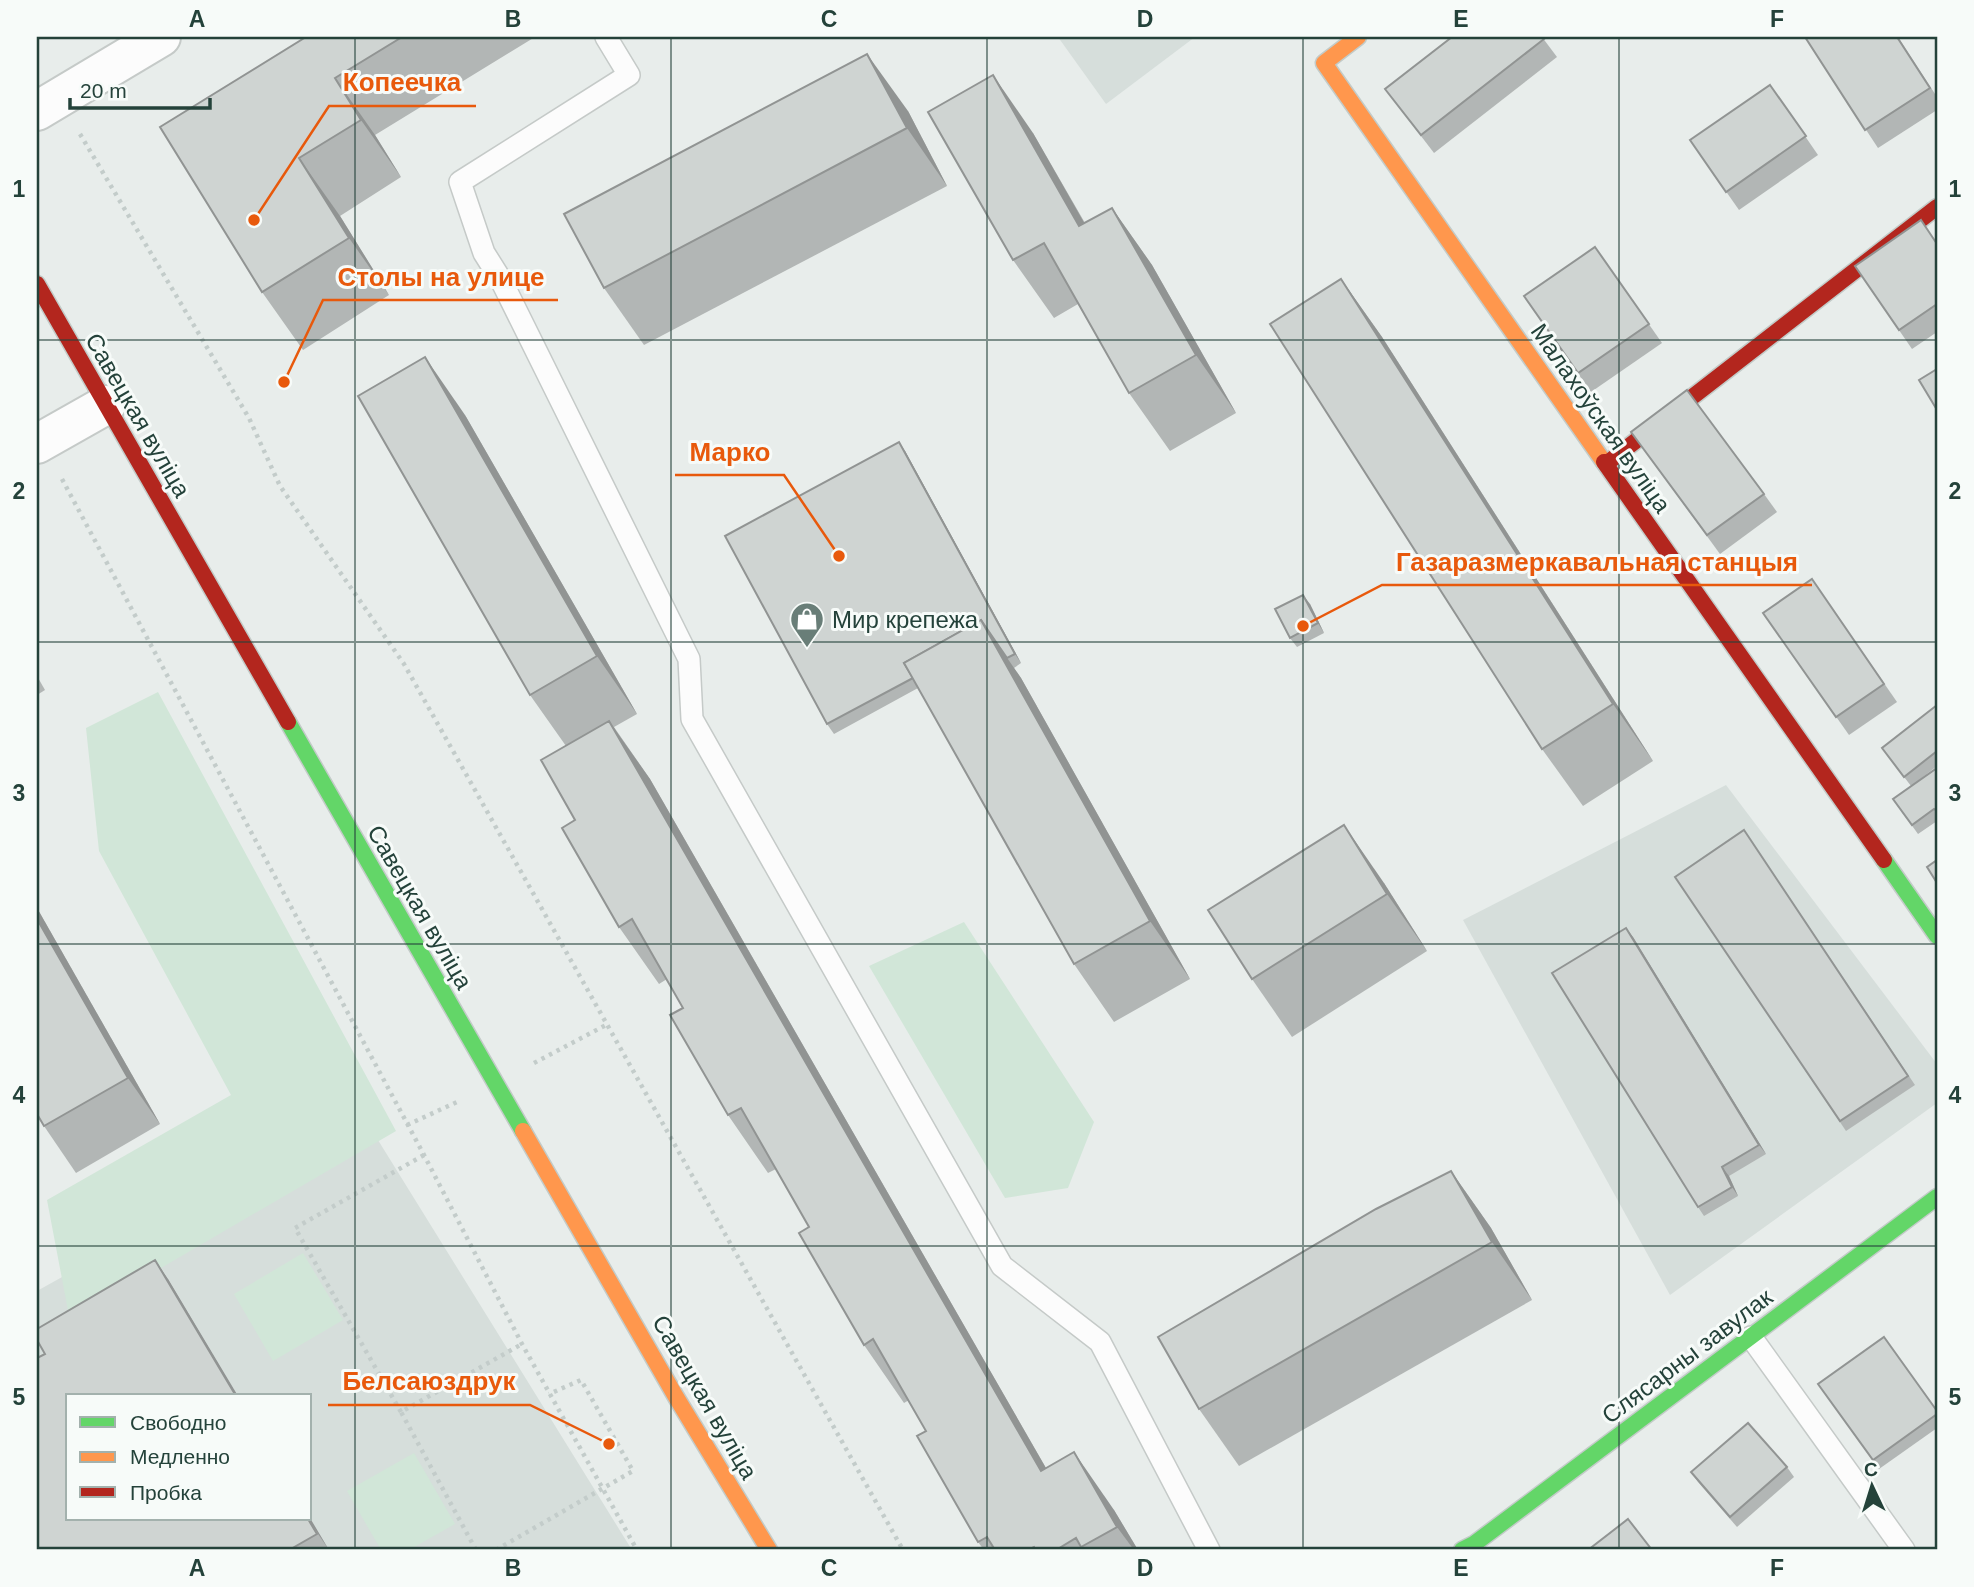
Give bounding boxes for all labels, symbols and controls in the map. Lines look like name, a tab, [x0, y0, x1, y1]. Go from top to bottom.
text: A	[189, 6, 205, 32]
text: B	[505, 6, 521, 32]
text: C	[821, 6, 837, 32]
text: D	[1137, 6, 1153, 32]
text: E	[1453, 6, 1469, 32]
text: F	[1770, 6, 1784, 32]
callout: Копеечка	[329, 59, 476, 106]
scale bar	[70, 66, 210, 110]
text: Копеечка	[343, 67, 462, 97]
text: 20 m	[80, 79, 127, 102]
text: 1	[13, 176, 26, 202]
text: 1	[1949, 176, 1962, 202]
callout: Столы на улице	[323, 253, 558, 300]
text: Столы на улице	[338, 262, 544, 292]
street label: Малахоўская вуліца	[1526, 318, 1677, 518]
street label: Савецкая вуліца	[80, 328, 196, 502]
callout: Марко	[675, 428, 784, 475]
text: Марко	[690, 437, 770, 467]
text: 2	[13, 478, 25, 504]
text: 2	[1949, 478, 1961, 504]
callout: Газаразмеркавальная станцыя	[1382, 538, 1812, 585]
text: Газаразмеркавальная станцыя	[1396, 547, 1798, 577]
shop icon: Мир крепежа	[788, 600, 826, 649]
place label: Мир крепежа	[832, 606, 979, 633]
text: 3	[13, 780, 25, 806]
text: 3	[1949, 780, 1961, 806]
street label: Савецкая вуліца	[362, 820, 478, 994]
text: 4	[13, 1082, 26, 1108]
text: 4	[1949, 1082, 1962, 1108]
street label: Слясарны завулак	[1597, 1283, 1778, 1429]
street label: Савецкая вуліца	[647, 1310, 763, 1484]
callout: Белсаюздрук	[328, 1358, 530, 1405]
text: Белсаюздрук	[342, 1366, 517, 1396]
text: 5	[13, 1384, 26, 1410]
text: 5	[1949, 1384, 1962, 1410]
legend	[66, 1394, 312, 1520]
text: Свободно	[130, 1411, 227, 1434]
text: Медленно	[130, 1445, 230, 1468]
north arrow	[1838, 1450, 1908, 1520]
text: С	[1863, 1459, 1879, 1480]
text: Пробка	[130, 1481, 202, 1504]
text: A	[189, 1555, 205, 1581]
text: B	[505, 1555, 521, 1581]
text: C	[821, 1555, 837, 1581]
text: D	[1137, 1555, 1153, 1581]
text: E	[1453, 1555, 1469, 1581]
text: F	[1770, 1555, 1784, 1581]

